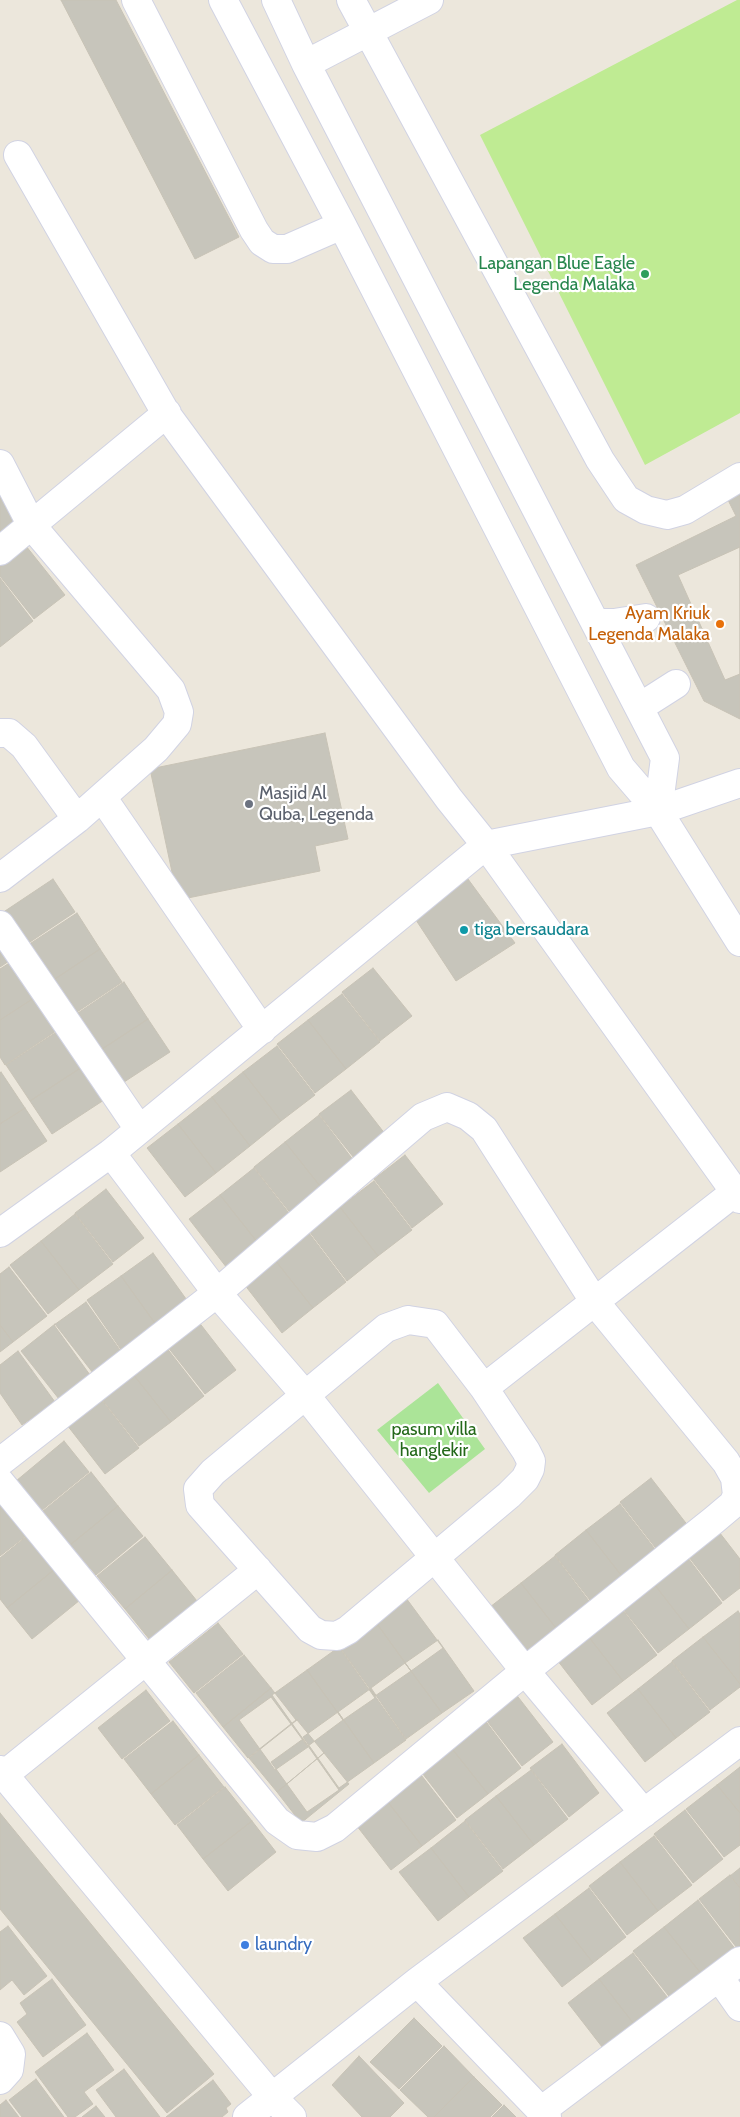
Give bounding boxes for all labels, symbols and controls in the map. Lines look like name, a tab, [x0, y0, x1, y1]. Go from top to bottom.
place label: Lapangan Blue Eagle Legenda Malaka	[478, 253, 635, 296]
marker: Lapangan Blue Eagle Legenda Malaka	[639, 268, 651, 280]
place label: Ayam Kriuk Legenda Malaka	[588, 603, 710, 646]
marker: Ayam Kriuk Legenda Malaka	[714, 618, 726, 630]
place label: Masjid Al Quba, Legenda	[259, 783, 374, 826]
marker: Masjid Al Quba, Legenda	[243, 798, 255, 810]
place label: tiga bersaudara	[474, 919, 589, 941]
marker: tiga bersaudara	[458, 924, 470, 936]
park label: pasum villa hanglekir	[391, 1419, 477, 1462]
place label: laundry	[255, 1934, 312, 1956]
marker: laundry	[239, 1939, 251, 1951]

